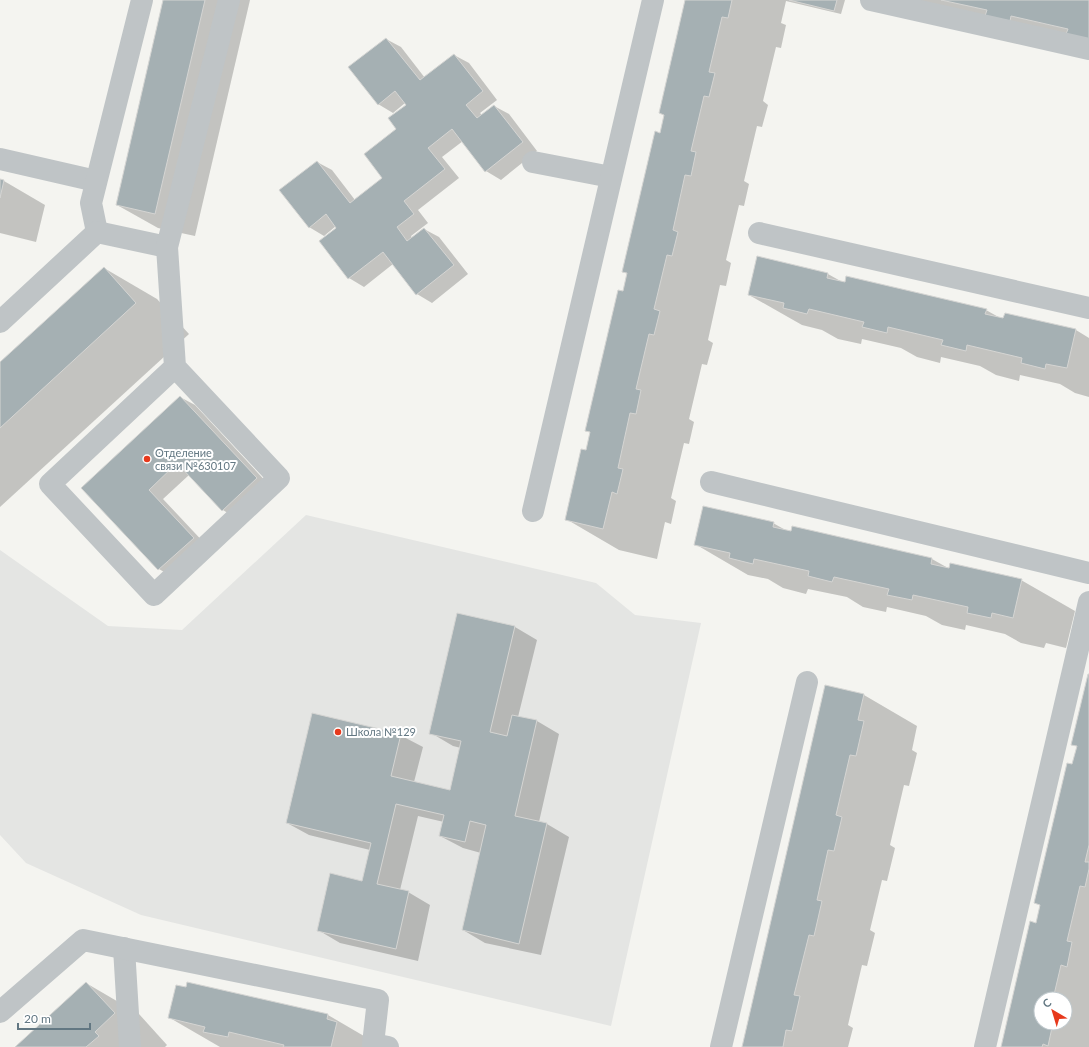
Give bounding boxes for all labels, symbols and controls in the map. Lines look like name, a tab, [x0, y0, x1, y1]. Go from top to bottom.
place label: Отделение связи №630107	[155, 446, 236, 472]
marker: Отделение связи №630107	[142, 454, 152, 464]
place label: Школа №129	[346, 725, 416, 738]
marker: Школа №129	[333, 727, 343, 737]
north arrow	[1033, 991, 1073, 1031]
text: С	[1040, 995, 1054, 1010]
scale bar	[18, 1005, 90, 1031]
text: 20 m	[24, 1011, 51, 1026]

